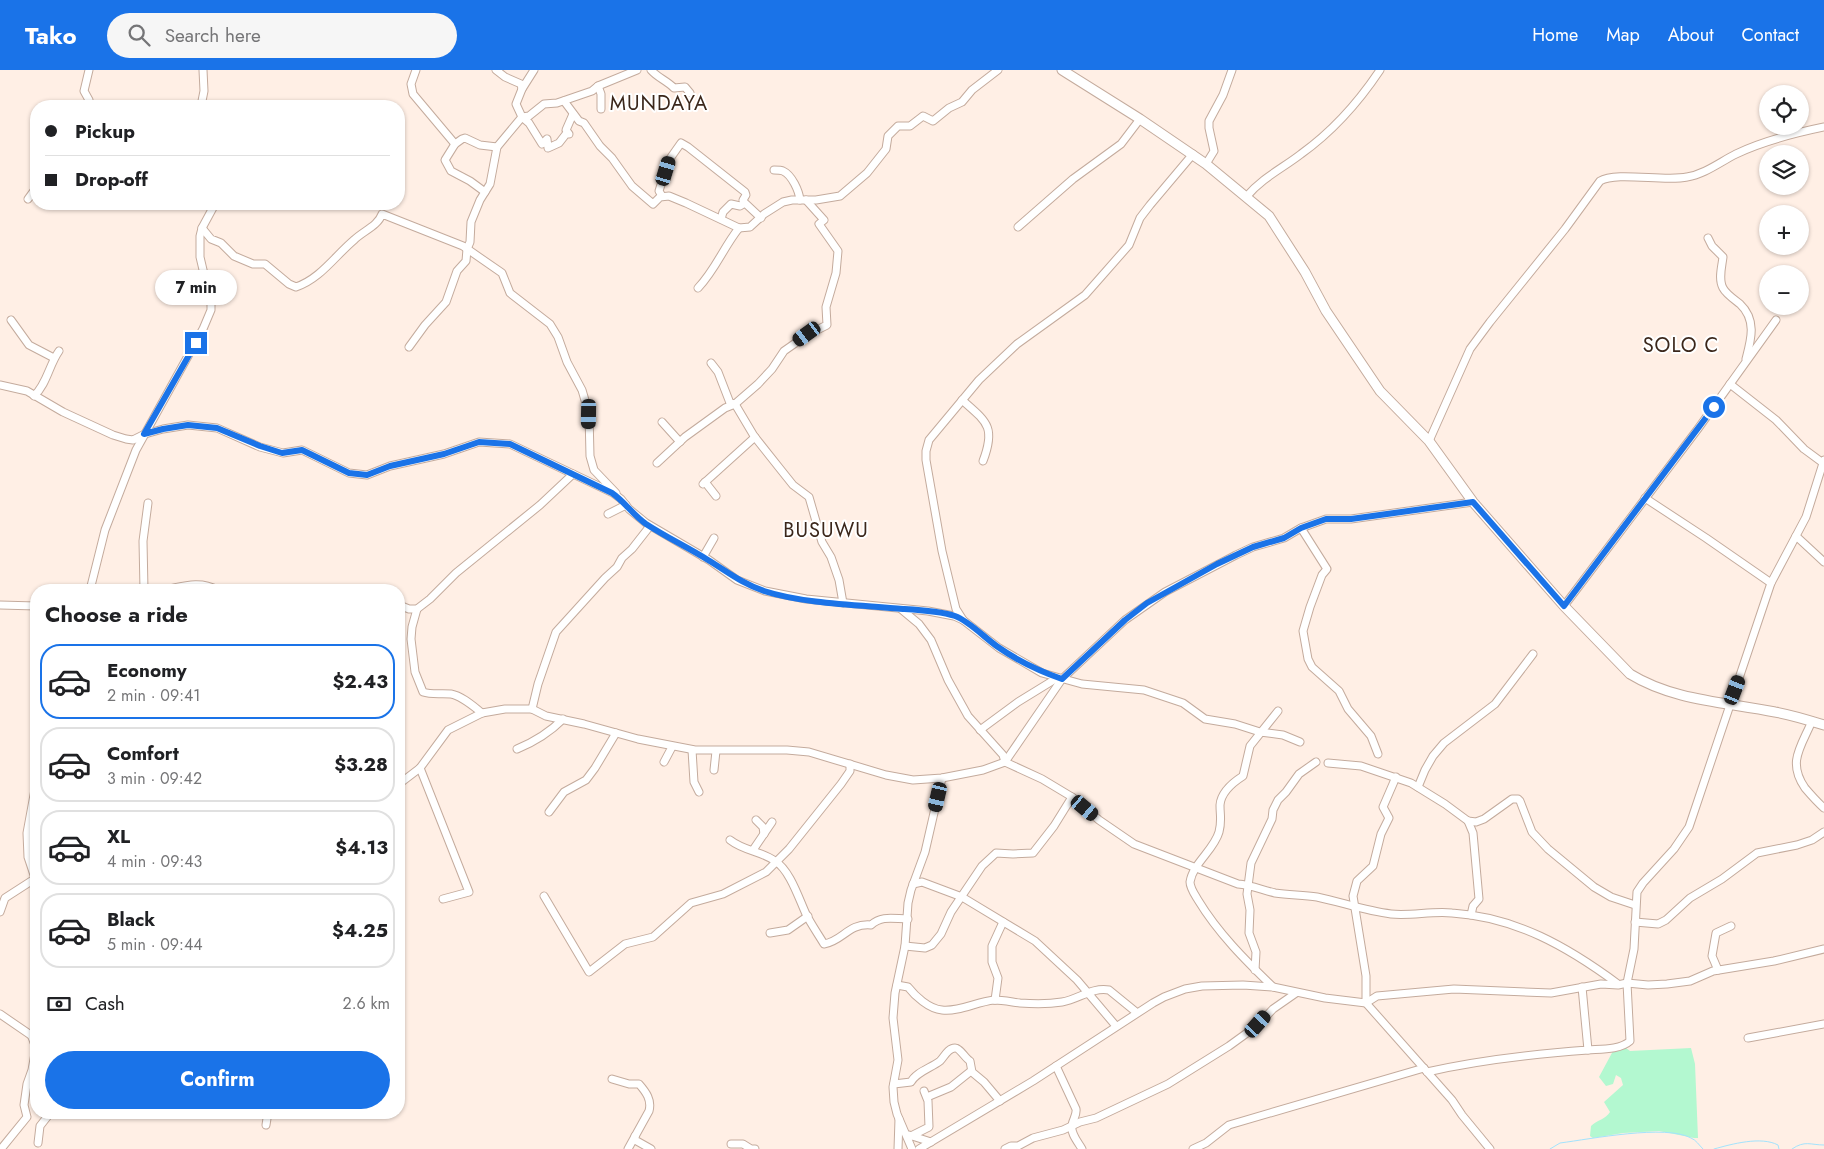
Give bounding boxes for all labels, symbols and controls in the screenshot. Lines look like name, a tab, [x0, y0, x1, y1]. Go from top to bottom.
search box	[107, 13, 457, 58]
text: Tako	[25, 18, 77, 53]
icon: search	[125, 21, 153, 49]
text: Search here	[165, 22, 261, 49]
text: Home	[1532, 22, 1578, 48]
text: Map	[1606, 22, 1640, 48]
text: About	[1668, 22, 1713, 48]
text: Contact	[1741, 22, 1799, 48]
map controls	[1759, 85, 1809, 315]
button: locate	[1759, 85, 1809, 135]
district label: MUNDAYA	[610, 89, 708, 118]
text: Pickup	[75, 118, 135, 145]
button: layers	[1759, 145, 1809, 195]
car	[654, 154, 677, 188]
text: Drop-off	[75, 166, 148, 193]
button: +	[1759, 205, 1809, 255]
button: −	[1759, 265, 1809, 315]
callout: 7 min	[155, 270, 237, 306]
text: 7 min	[175, 276, 217, 299]
car	[790, 319, 823, 349]
district label: SOLO C	[1643, 331, 1719, 360]
route end	[185, 332, 207, 354]
route start	[1703, 396, 1725, 418]
car	[581, 399, 596, 429]
district label: BUSUWU	[783, 516, 869, 545]
text: Choose a ride	[45, 598, 188, 630]
text: Economy	[107, 657, 187, 684]
icon: car	[47, 659, 92, 704]
text: $2.43	[333, 668, 388, 695]
car	[1722, 673, 1747, 707]
text: 2 min · 09:41	[107, 684, 201, 707]
text: Comfort	[107, 740, 179, 767]
icon: car	[47, 742, 92, 787]
text: $3.28	[334, 751, 388, 778]
text: 3 min · 09:42	[107, 767, 202, 790]
car	[927, 781, 948, 813]
car	[1068, 793, 1101, 823]
text: XL	[107, 823, 130, 850]
icon: car	[47, 825, 92, 870]
text: $4.13	[335, 834, 388, 861]
text: 4 min · 09:43	[107, 850, 202, 873]
text: Black	[107, 906, 155, 933]
icon: car	[47, 908, 92, 953]
text: $4.25	[332, 917, 388, 944]
text: 5 min · 09:44	[107, 933, 203, 956]
icon: cash	[45, 990, 73, 1018]
text: Cash	[85, 990, 125, 1017]
text: 2.6 km	[343, 992, 390, 1015]
car	[1242, 1008, 1273, 1040]
button: Confirm	[45, 1051, 390, 1109]

